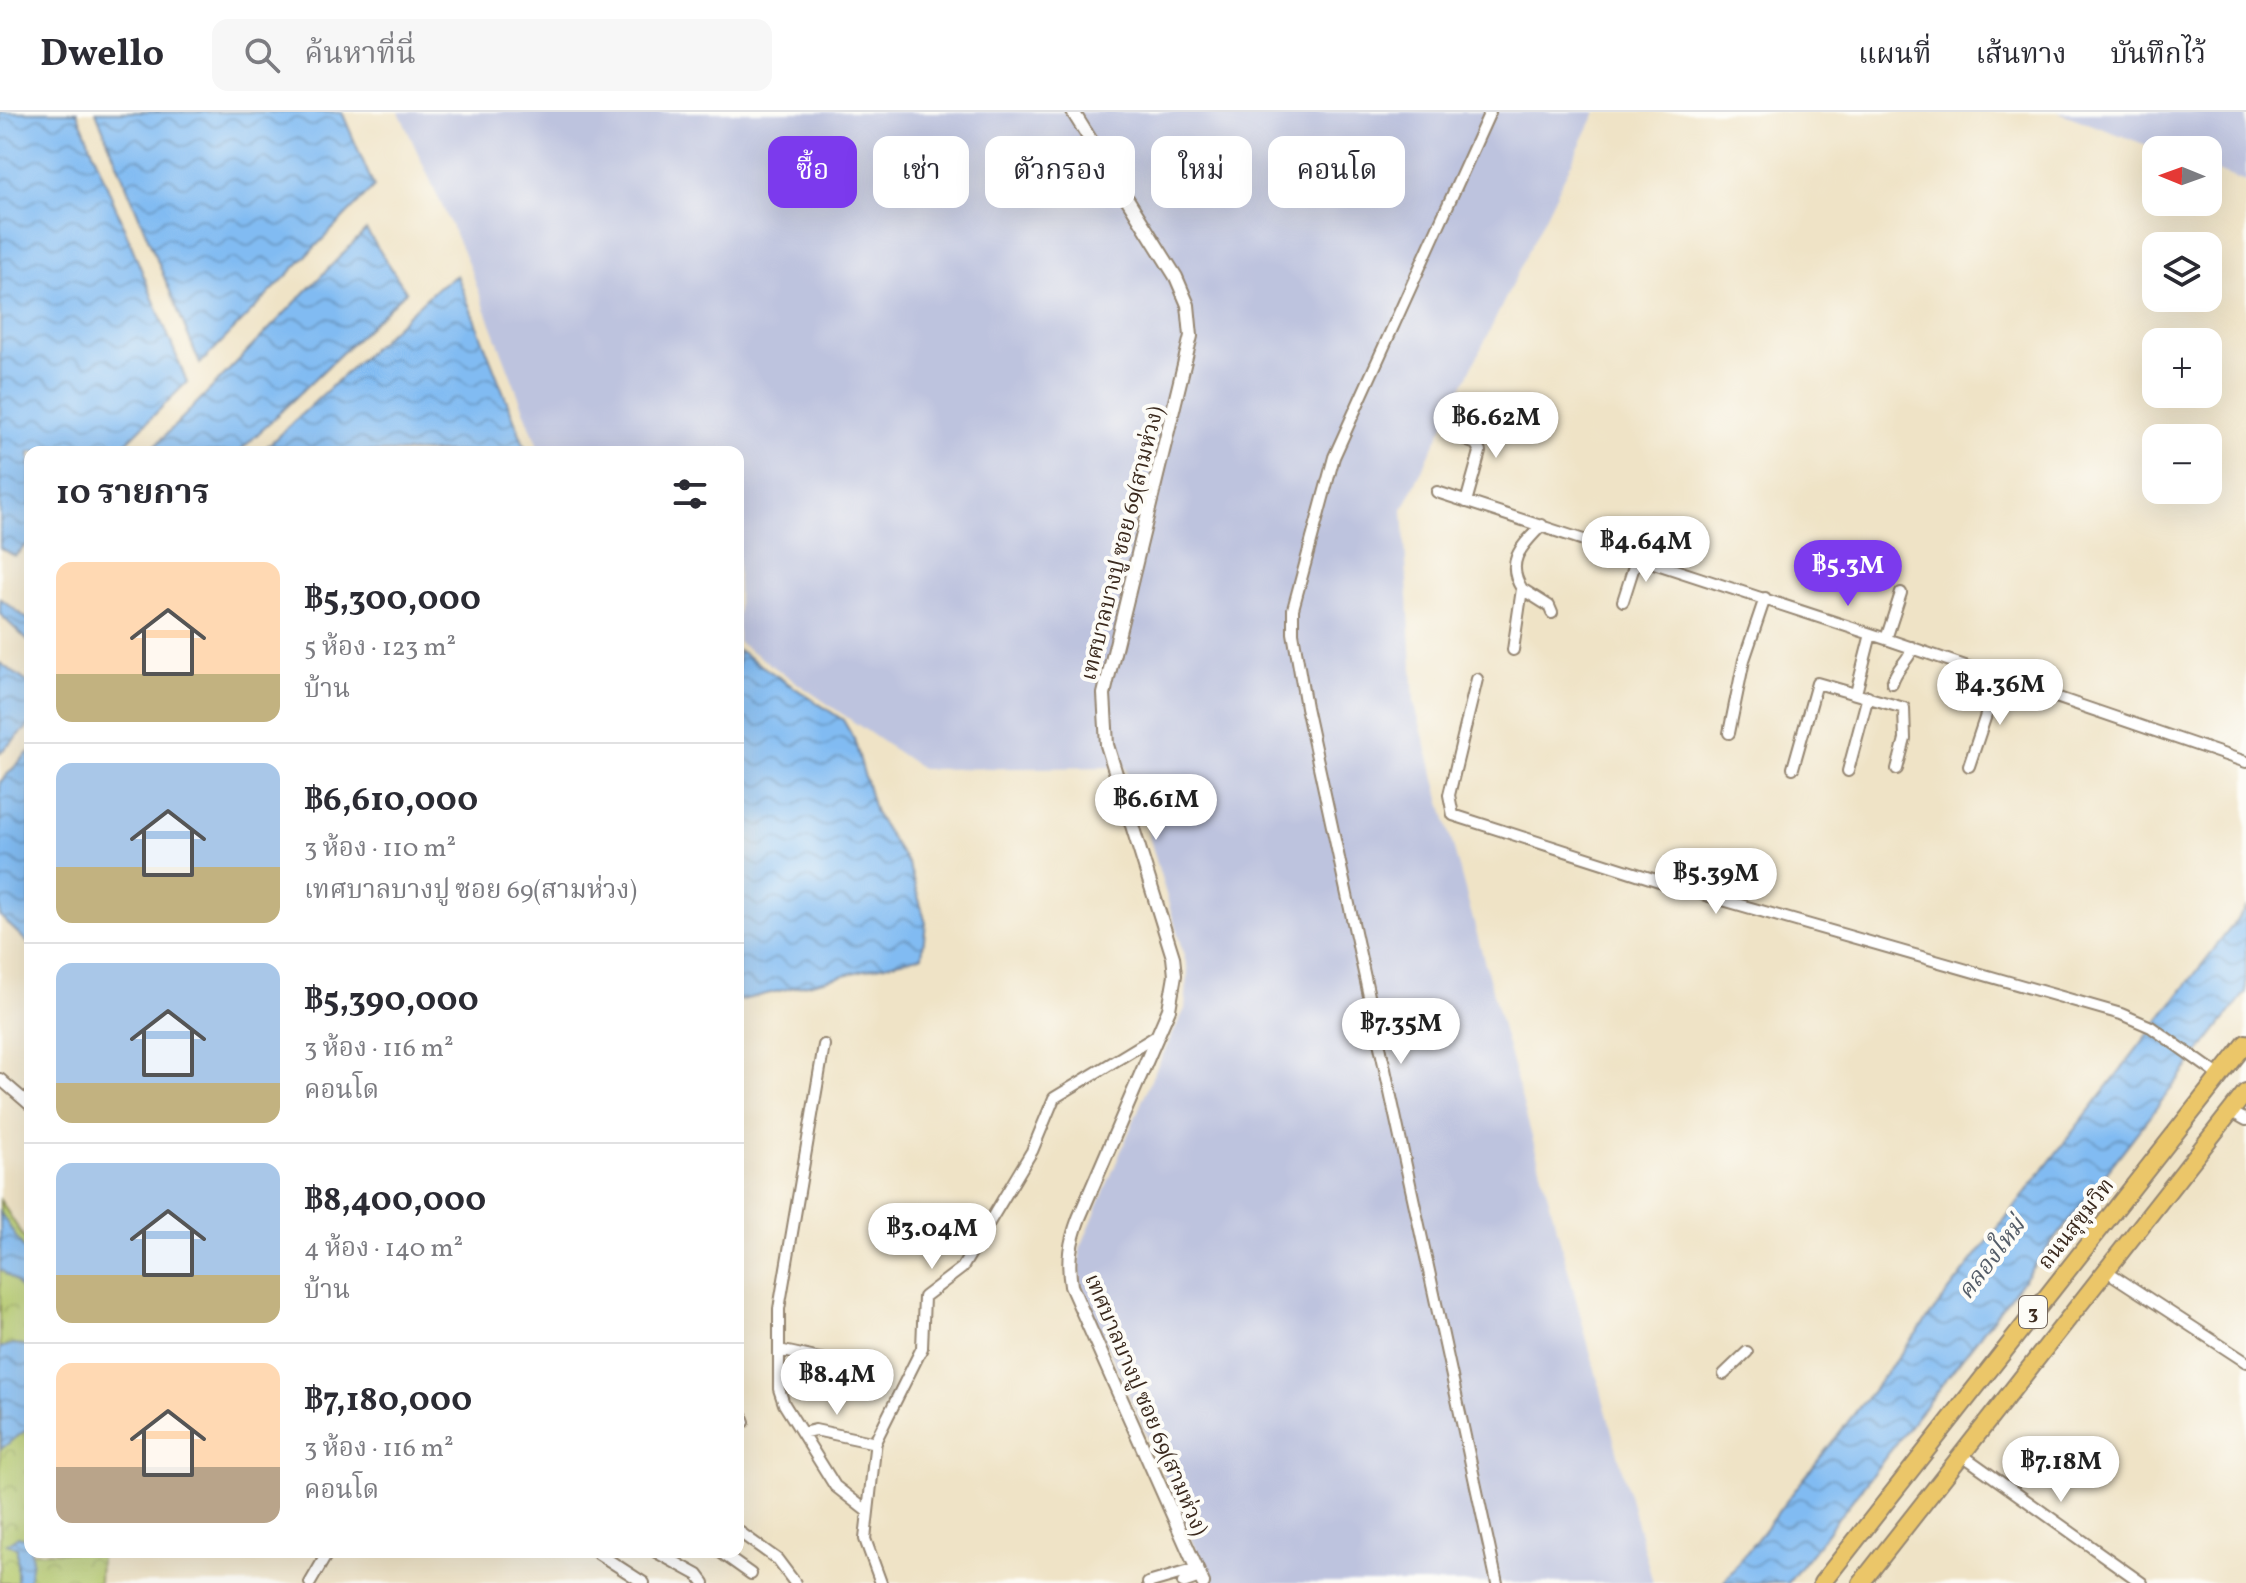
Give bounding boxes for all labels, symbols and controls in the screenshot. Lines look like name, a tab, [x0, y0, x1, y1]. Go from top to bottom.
search box	[212, 19, 772, 91]
text: Dwello	[40, 29, 164, 82]
icon: search	[240, 33, 284, 77]
text: ค้นหาที่นี่	[304, 34, 416, 76]
text: แผนที่	[1858, 36, 1931, 75]
text: เส้นทาง	[1975, 36, 2067, 75]
text: บันทึกไว้	[2111, 36, 2206, 75]
chip: ซื้อ	[768, 136, 857, 208]
chip: เช่า	[873, 136, 969, 208]
chip: ตัวกรอง	[985, 136, 1135, 208]
chip: ใหม่	[1151, 136, 1252, 208]
chip: คอนโด	[1268, 136, 1405, 208]
north arrow	[2142, 136, 2222, 216]
map controls	[2142, 136, 2222, 504]
button: layers	[2142, 232, 2222, 312]
button: +	[2142, 328, 2222, 408]
pin: ฿6.62M	[1431, 392, 1561, 460]
text: ฿6.62M	[1451, 400, 1541, 436]
street label: เทศบาลบางปู ซอย 69(สามห่วง)	[1074, 403, 1173, 684]
button: −	[2142, 424, 2222, 504]
text: 10 รายการ	[56, 471, 210, 518]
icon: filters	[668, 472, 712, 516]
pin: ฿4.64M	[1581, 516, 1711, 584]
text: ฿4.64M	[1600, 524, 1692, 560]
pin: ฿5.3M	[1792, 540, 1904, 608]
text: ฿5.3M	[1812, 548, 1884, 584]
text: ฿5,300,000	[304, 577, 481, 624]
icon: home	[120, 594, 216, 690]
text: 5 ห้อง · 123 m²	[304, 630, 456, 666]
pin: ฿4.36M	[1935, 659, 2065, 727]
text: ฿4.36M	[1955, 667, 2045, 703]
text: บ้าน	[304, 672, 350, 708]
pin: ฿6.61M	[1091, 774, 1221, 842]
text: ฿6,610,000	[304, 778, 478, 825]
text: ฿6.61M	[1113, 782, 1199, 818]
icon: home	[120, 795, 216, 891]
text: 3 ห้อง · 110 m²	[304, 831, 456, 867]
pin: ฿5.39M	[1651, 848, 1781, 916]
text: ฿5.39M	[1673, 856, 1759, 892]
text: เทศบาลบางปู ซอย 69(สามห่วง)	[304, 873, 637, 909]
text: ฿5,390,000	[304, 978, 479, 1025]
icon: home	[120, 995, 216, 1091]
pin: ฿7.35M	[1336, 998, 1466, 1066]
text: ฿7.35M	[1360, 1006, 1442, 1042]
text: 3 ห้อง · 116 m²	[304, 1031, 454, 1067]
text: คอนโด	[304, 1073, 379, 1109]
street label: ถนนสุขุมวิท	[2031, 1172, 2123, 1277]
text: ฿8,400,000	[304, 1178, 486, 1225]
icon: home	[120, 1195, 216, 1291]
pin: ฿3.04M	[867, 1203, 997, 1271]
water label: คลองใหม่	[1949, 1208, 2036, 1307]
text: ฿3.04M	[886, 1211, 978, 1247]
text: 4 ห้อง · 140 m²	[304, 1231, 463, 1267]
street label: เทศบาลบางปู ซอย 69(สามห่วง)	[1075, 1269, 1214, 1541]
text: บ้าน	[304, 1273, 350, 1309]
road number: 3	[2019, 1296, 2047, 1328]
pin: ฿8.4M	[781, 1349, 893, 1417]
text: ฿8.4M	[799, 1357, 875, 1393]
text: ฿7,180,000	[304, 1378, 472, 1425]
icon: home	[120, 1395, 216, 1491]
text: 3 ห้อง · 116 m²	[304, 1431, 454, 1467]
pin: ฿7.18M	[1996, 1436, 2126, 1504]
text: ฿7.18M	[2020, 1444, 2102, 1480]
text: คอนโด	[304, 1473, 379, 1509]

